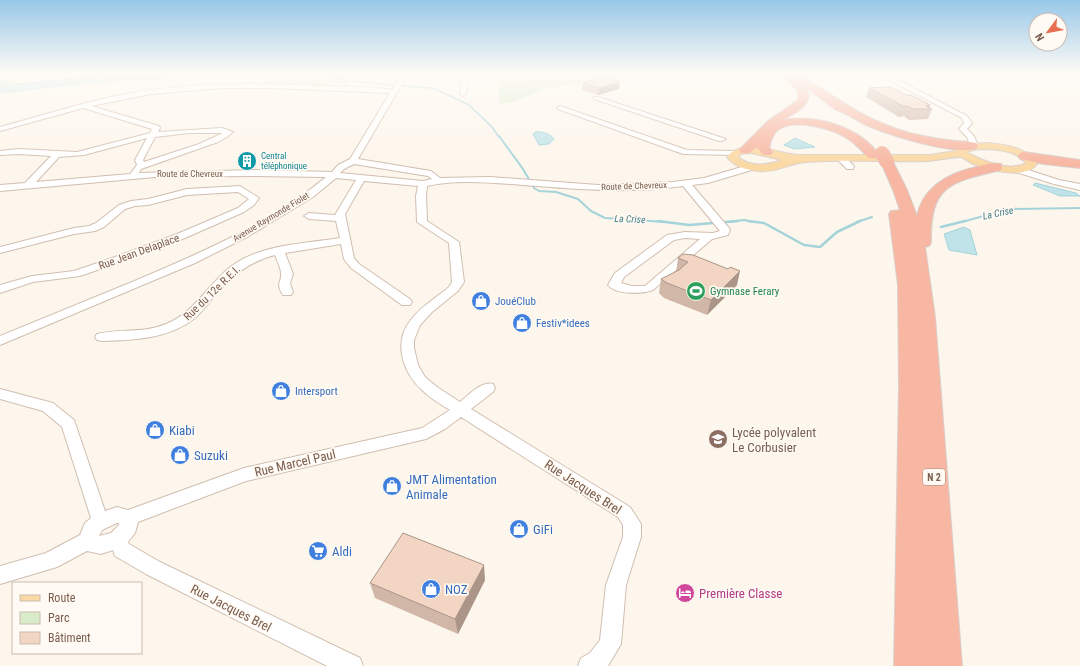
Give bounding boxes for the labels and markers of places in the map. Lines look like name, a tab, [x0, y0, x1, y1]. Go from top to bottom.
building icon: Central téléphonique	[236, 150, 258, 172]
place label: Central téléphonique	[261, 151, 307, 171]
sports icon: Gymnase Ferary	[685, 280, 707, 302]
place label: Gymnase Ferary	[710, 285, 780, 298]
shop icon: JouéClub	[470, 290, 492, 312]
place label: JouéClub	[495, 295, 536, 308]
shop icon: Festiv*idees	[511, 312, 533, 334]
place label: Festiv*idees	[536, 317, 590, 330]
shop icon: Intersport	[270, 380, 292, 402]
place label: Intersport	[295, 385, 338, 398]
shop icon: Kiabi	[144, 419, 166, 441]
place label: Kiabi	[169, 423, 195, 438]
place label: Lycée polyvalent Le Corbusier	[732, 425, 816, 455]
school or university icon: Lycée polyvalent Le Corbusier	[707, 428, 729, 450]
shop icon: Suzuki	[169, 444, 191, 466]
place label: Suzuki	[194, 448, 228, 463]
place label: JMT Alimentation Animale	[406, 472, 497, 502]
shop icon: JMT Alimentation Animale	[381, 475, 403, 497]
shop icon: GiFi	[508, 518, 530, 540]
place label: GiFi	[533, 522, 553, 537]
supermarket icon: Aldi	[307, 540, 329, 562]
place label: Aldi	[332, 544, 352, 559]
shop icon: NOZ	[420, 578, 442, 600]
place label: NOZ	[445, 582, 468, 597]
hotel icon: Première Classe	[674, 582, 696, 604]
place label: Première Classe	[699, 586, 782, 601]

